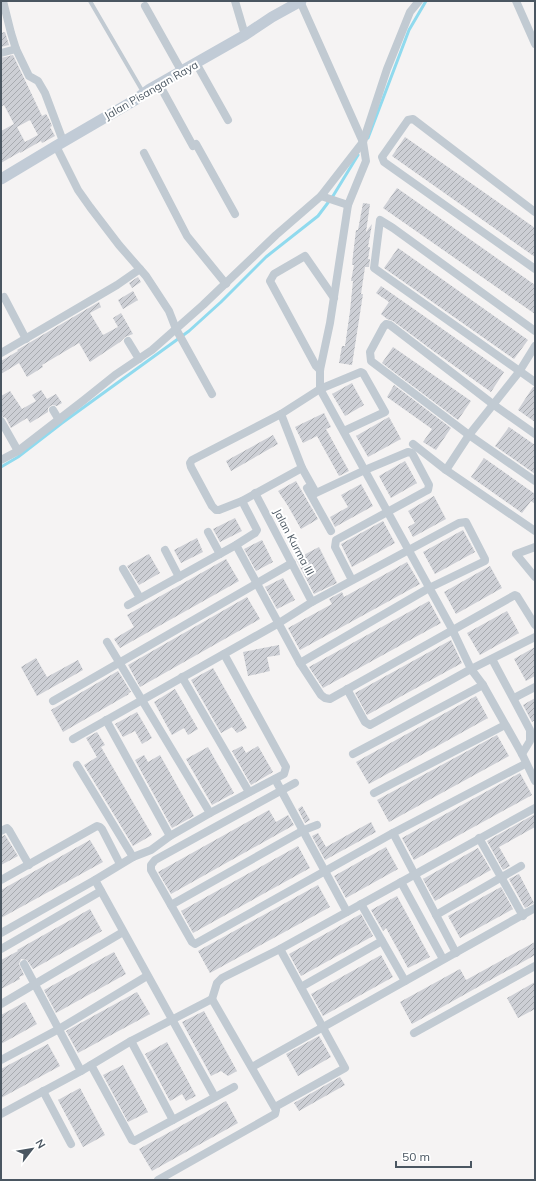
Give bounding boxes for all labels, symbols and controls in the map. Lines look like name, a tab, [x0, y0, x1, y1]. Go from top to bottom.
street label: Jalan Pisangan Raya	[102, 57, 200, 123]
street label: Jalan Kurma III	[271, 506, 317, 578]
north arrow	[12, 1129, 52, 1169]
text: N	[32, 1137, 49, 1151]
scale bar	[396, 1143, 471, 1169]
text: 50 m	[402, 1149, 430, 1164]

